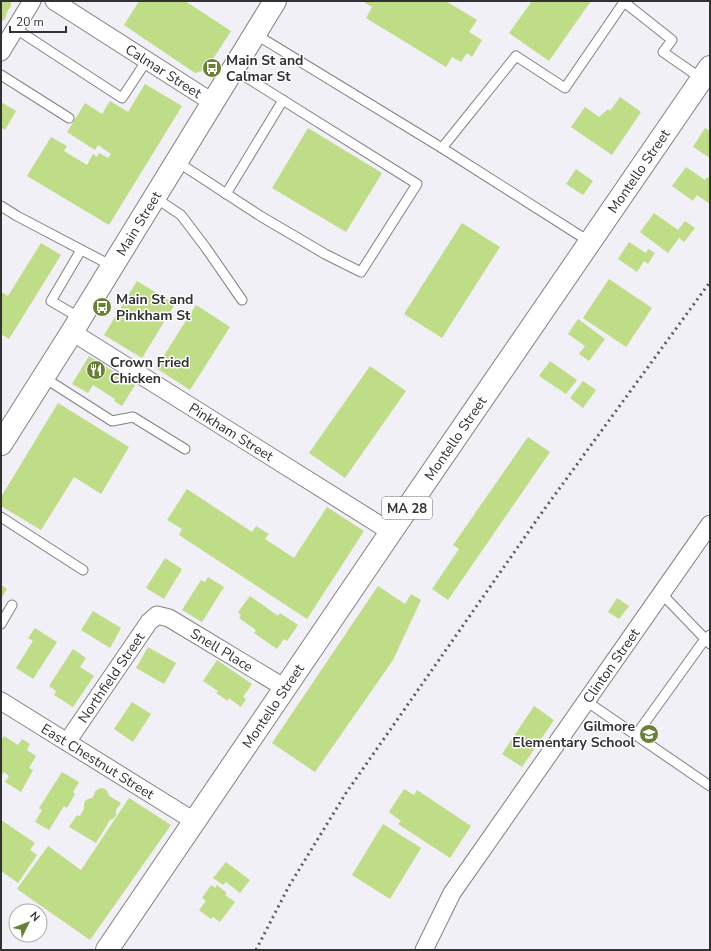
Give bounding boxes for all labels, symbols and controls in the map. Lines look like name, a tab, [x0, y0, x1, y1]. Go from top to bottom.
scale bar	[10, 8, 66, 34]
text: 20 m	[16, 14, 44, 30]
street label: Calmar Street	[121, 40, 205, 103]
place label: Main St and Calmar St	[226, 51, 304, 86]
bus stop icon: Main St and Calmar St	[201, 57, 223, 79]
street label: Montello Street	[603, 126, 675, 217]
street label: Main Street	[112, 188, 166, 260]
place label: Main St and Pinkham St	[116, 290, 194, 325]
bus stop icon: Main St and Pinkham St	[91, 296, 113, 318]
place label: Crown Fried Chicken	[110, 353, 190, 388]
restaurant icon: Crown Fried Chicken	[85, 359, 107, 381]
street label: Montello Street	[420, 393, 491, 484]
street label: Pinkham Street	[185, 399, 277, 466]
road number: MA 28	[382, 497, 432, 519]
street label: Snell Place	[187, 624, 256, 677]
street label: Clinton Street	[579, 625, 644, 707]
street label: Northfield Street	[74, 629, 149, 727]
street label: Montello Street	[238, 660, 309, 752]
place label: Gilmore Elementary School	[512, 717, 636, 752]
street label: East Chestnut Street	[37, 719, 158, 804]
school or university icon: Gilmore Elementary School	[638, 723, 660, 745]
north arrow	[8, 903, 48, 943]
text: N	[27, 908, 43, 925]

